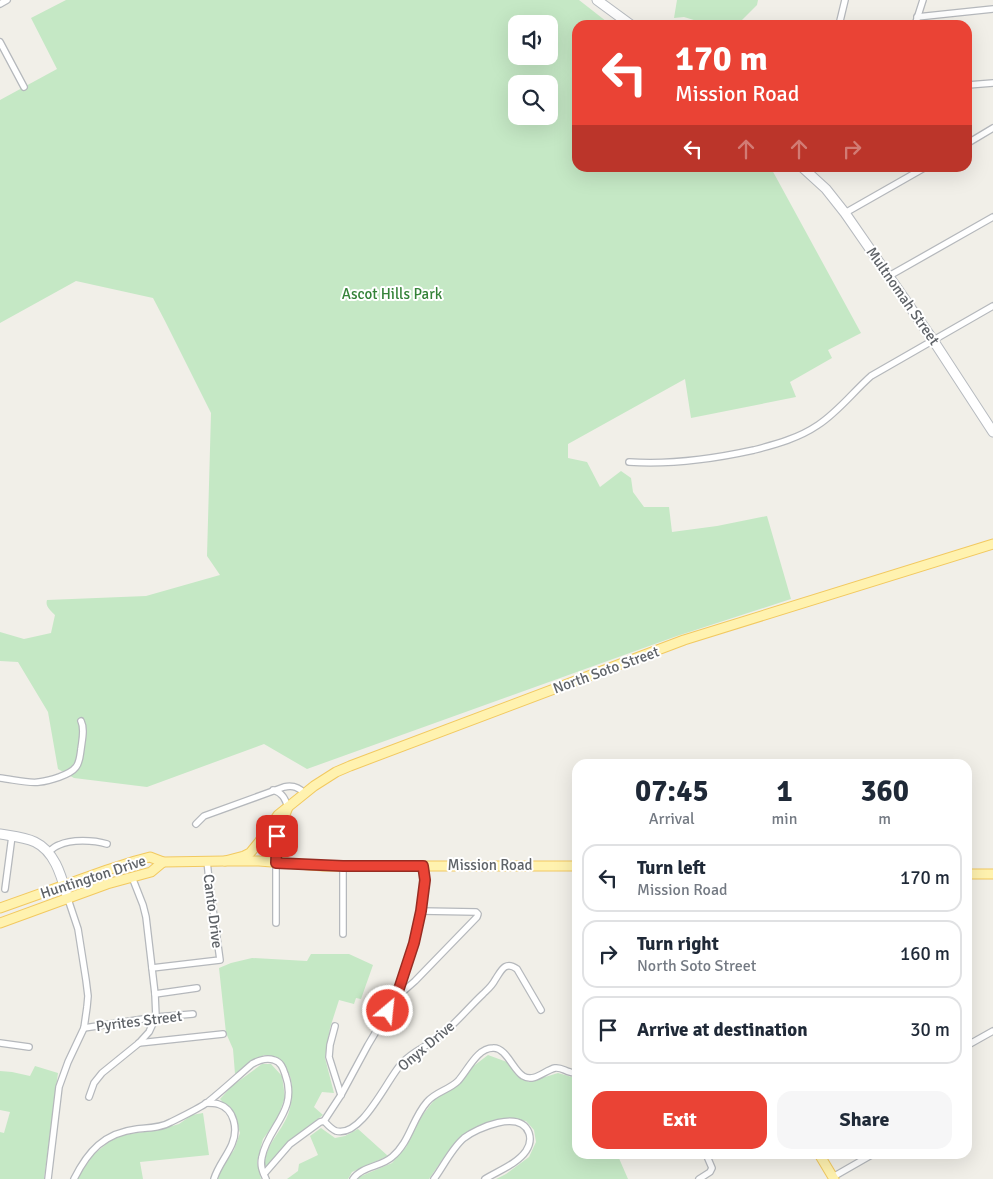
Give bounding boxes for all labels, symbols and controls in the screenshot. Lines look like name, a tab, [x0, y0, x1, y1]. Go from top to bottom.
map controls	[508, 15, 558, 125]
button: sound	[508, 15, 558, 65]
text: 170 m	[675, 37, 768, 80]
icon: left	[592, 40, 657, 105]
button: search	[508, 75, 558, 125]
text: Mission Road	[675, 80, 799, 107]
icon: left	[679, 135, 707, 163]
icon: ahead	[732, 135, 760, 163]
icon: ahead	[785, 135, 813, 163]
icon: right	[838, 135, 866, 163]
street label: Multnomah Street	[862, 243, 944, 349]
park label: Ascot Hills Park	[342, 285, 443, 303]
street label: North Soto Street	[550, 642, 662, 698]
text: 07:45	[635, 773, 709, 810]
text: 1	[776, 773, 793, 810]
text: 360	[860, 773, 909, 810]
text: Arrival	[649, 809, 695, 829]
text: min	[772, 809, 797, 829]
text: m	[878, 809, 891, 829]
pin	[256, 815, 298, 857]
icon: arrive	[263, 822, 291, 850]
street label: Huntington Drive	[38, 851, 148, 903]
street label: Mission Road	[448, 856, 532, 874]
text: Turn left	[637, 856, 706, 880]
icon: left	[594, 864, 622, 892]
text: 170 m	[900, 866, 950, 890]
street label: Canto Drive	[200, 873, 226, 949]
text: Mission Road	[637, 880, 727, 900]
text: Turn right	[637, 932, 719, 956]
icon: right	[594, 940, 622, 968]
text: 160 m	[900, 942, 950, 966]
text: North Soto Street	[637, 956, 756, 976]
position arrow	[361, 984, 413, 1036]
street label: Pyrites Street	[95, 1007, 183, 1035]
icon: arrive	[594, 1016, 622, 1044]
street label: Onyx Drive	[394, 1017, 458, 1075]
text: Arrive at destination	[637, 1018, 808, 1042]
text: 30 m	[910, 1018, 950, 1042]
button: Exit	[592, 1091, 767, 1149]
button: Share	[777, 1091, 952, 1149]

